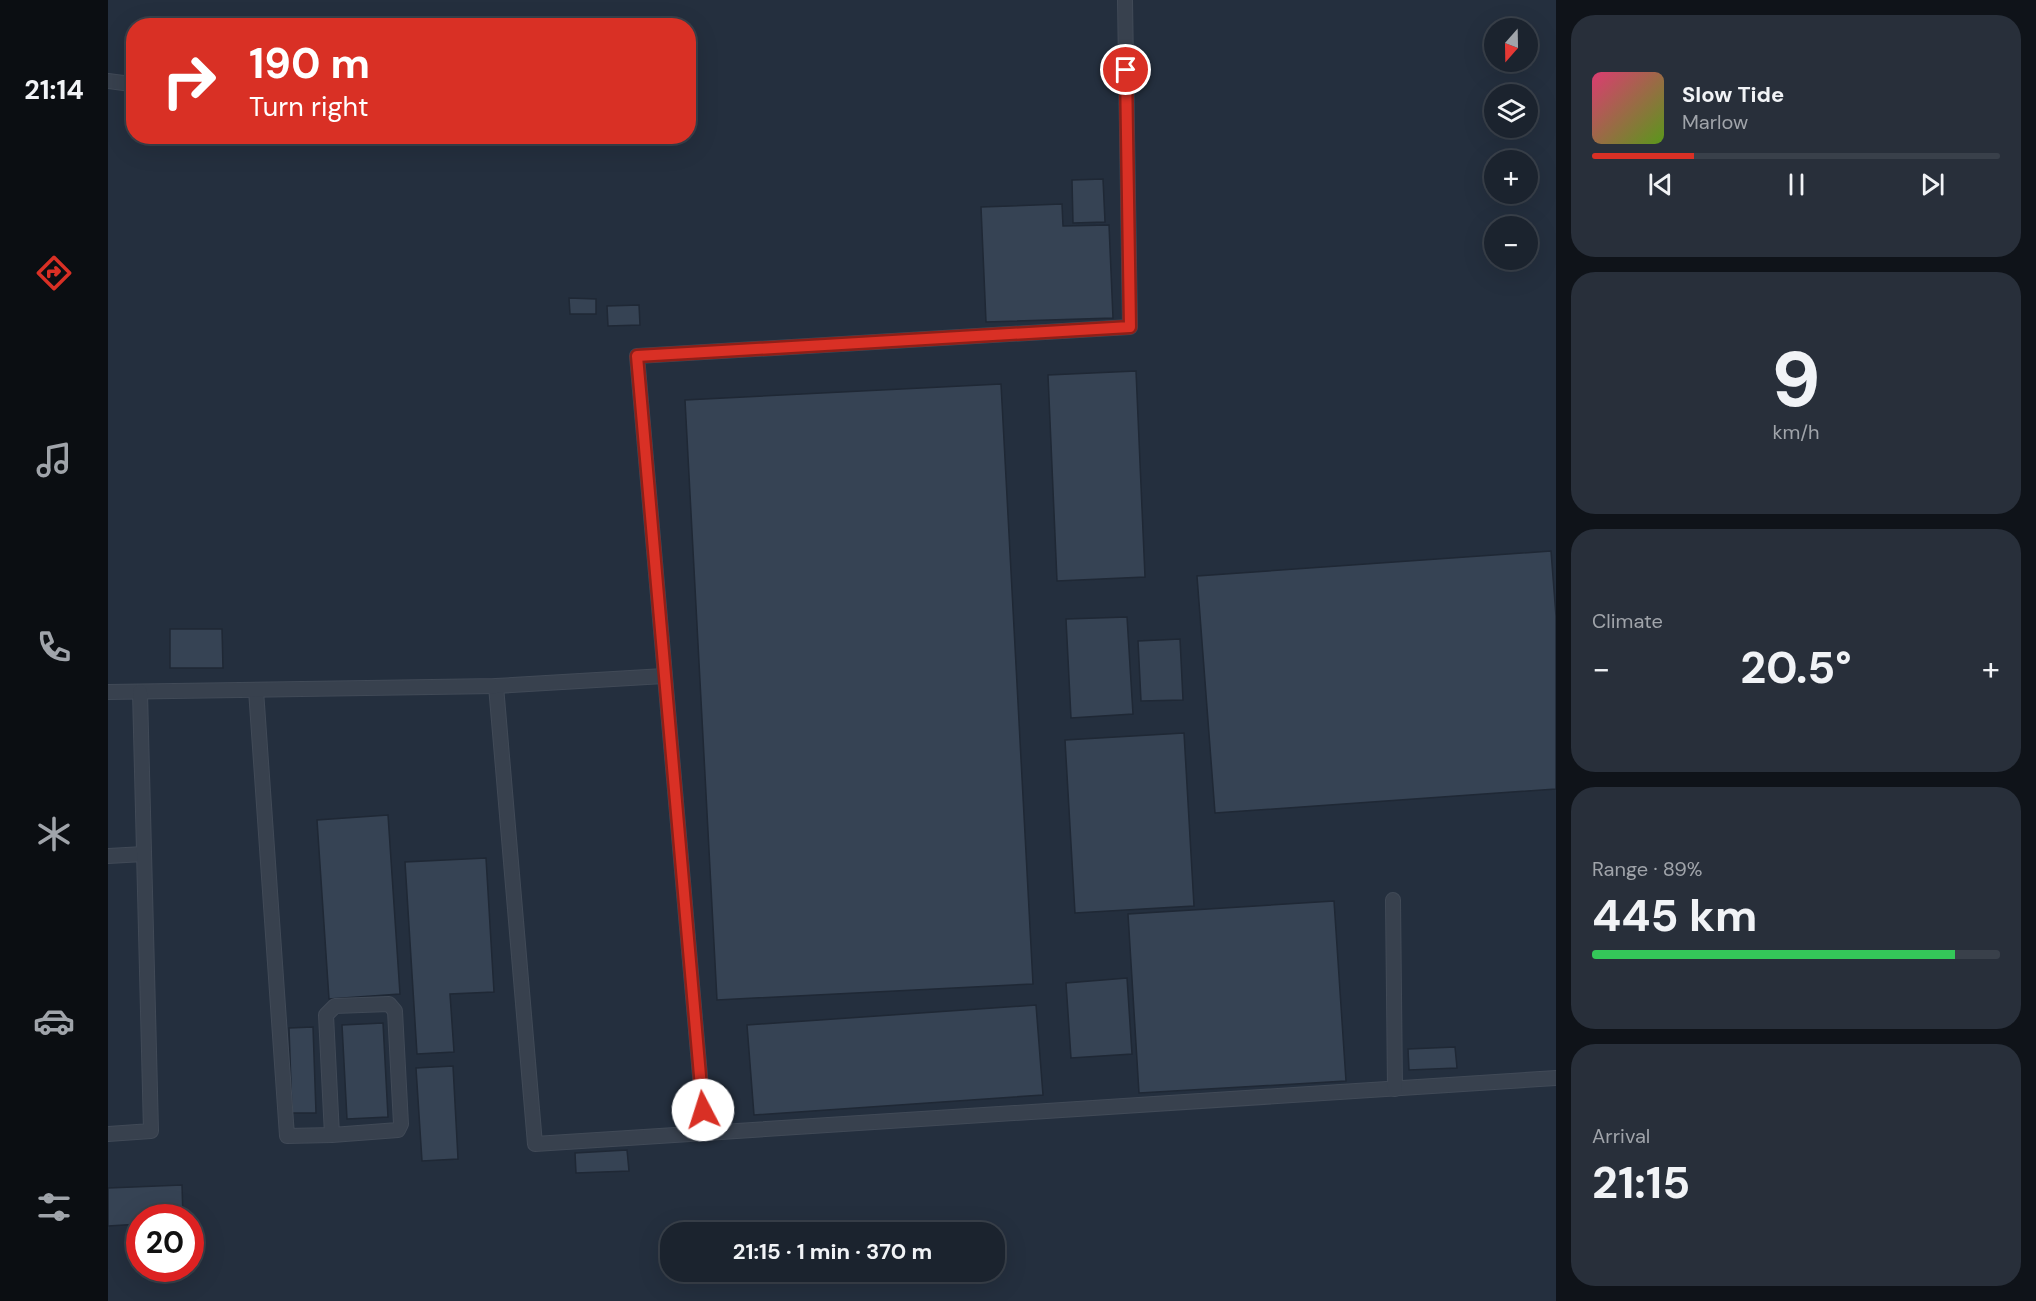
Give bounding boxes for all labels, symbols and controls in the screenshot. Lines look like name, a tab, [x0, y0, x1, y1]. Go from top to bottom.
north arrow	[1484, 18, 1538, 72]
map controls	[1484, 18, 1538, 270]
text: 190 m	[249, 36, 370, 91]
icon: right	[150, 42, 228, 120]
pin	[1100, 44, 1151, 95]
icon: arrive	[1109, 53, 1142, 86]
text: 21:14	[24, 72, 84, 107]
text: Slow Tide	[1682, 80, 1784, 109]
button: layers	[1484, 84, 1538, 138]
text: Turn right	[249, 89, 369, 124]
text: Marlow	[1682, 109, 1748, 135]
button: +	[1484, 150, 1538, 204]
icon: previous	[1644, 168, 1677, 201]
icon: pause	[1780, 168, 1813, 201]
icon: next	[1916, 168, 1949, 201]
button: −	[1484, 216, 1538, 270]
icon: directions	[33, 252, 75, 294]
text: 9	[1771, 329, 1821, 430]
text: km/h	[1772, 419, 1820, 445]
icon: music	[33, 439, 75, 481]
text: Climate	[1592, 608, 1663, 634]
icon: phone	[33, 626, 75, 668]
text: 20.5°	[1740, 638, 1852, 697]
text: −	[1592, 647, 1610, 690]
text: +	[1982, 647, 2000, 690]
icon: climate	[33, 813, 75, 855]
text: Range · 89%	[1592, 856, 1703, 882]
text: 445 km	[1592, 886, 1757, 945]
icon: car	[33, 1000, 75, 1042]
position arrow	[671, 1078, 735, 1142]
text: Arrival	[1592, 1123, 1650, 1149]
text: 21:15	[1592, 1153, 1690, 1212]
icon: filters	[33, 1186, 75, 1228]
speed limit sign: 20	[126, 1204, 204, 1282]
text: 21:15 · 1 min · 370 m	[733, 1237, 932, 1266]

